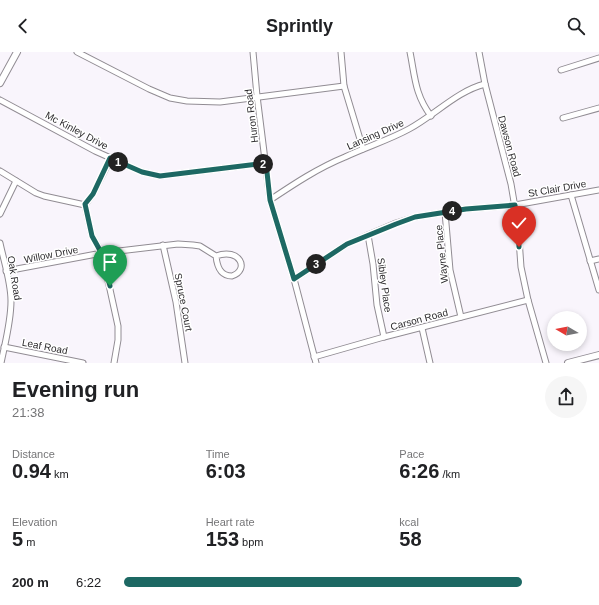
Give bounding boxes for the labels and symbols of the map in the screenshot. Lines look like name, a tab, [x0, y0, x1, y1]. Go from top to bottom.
street label: Huron Road	[243, 89, 260, 143]
street label: Mc Kinley Drive	[44, 109, 110, 152]
street label: Dawson Road	[496, 114, 523, 178]
street label: Lansing Drive	[345, 117, 406, 152]
pin: 1	[108, 152, 128, 172]
pin: 2	[253, 154, 273, 174]
street label: St Clair Drive	[527, 178, 587, 199]
pin: 4	[442, 201, 462, 221]
pin	[502, 206, 536, 247]
street label: Wayne Place	[433, 224, 450, 284]
street label: Willow Drive	[23, 244, 80, 265]
pin	[93, 245, 127, 286]
pin: 3	[306, 254, 326, 274]
street label: Oak Road	[6, 255, 23, 301]
street label: Sibley Place	[375, 257, 394, 314]
street label: Spruce Court	[172, 272, 195, 332]
street label: Carson Road	[389, 307, 449, 332]
north arrow	[547, 311, 587, 351]
street label: Leaf Road	[21, 337, 69, 356]

